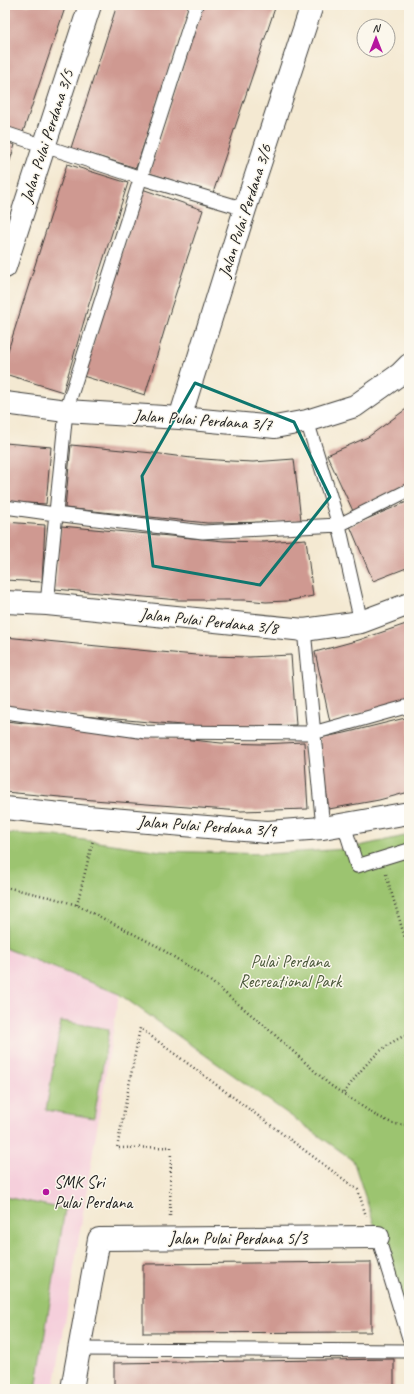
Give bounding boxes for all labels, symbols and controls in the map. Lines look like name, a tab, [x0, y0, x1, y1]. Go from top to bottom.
north arrow	[356, 18, 396, 58]
text: N	[373, 21, 382, 35]
street label: Jalan Pulai Perdana 3/5	[15, 66, 79, 206]
street label: Jalan Pulai Perdana 3/6	[213, 141, 277, 281]
street label: Jalan Pulai Perdana 3/7	[132, 405, 274, 435]
street label: Jalan Pulai Perdana 3/8	[138, 603, 281, 639]
street label: Jalan Pulai Perdana 3/9	[136, 811, 278, 841]
park label: Pulai Perdana Recreational Park	[239, 951, 343, 992]
place label: SMK Sri Pulai Perdana	[54, 1172, 134, 1213]
marker: SMK Sri Pulai Perdana	[41, 1187, 51, 1197]
street label: Jalan Pulai Perdana 5/3	[168, 1228, 309, 1249]

